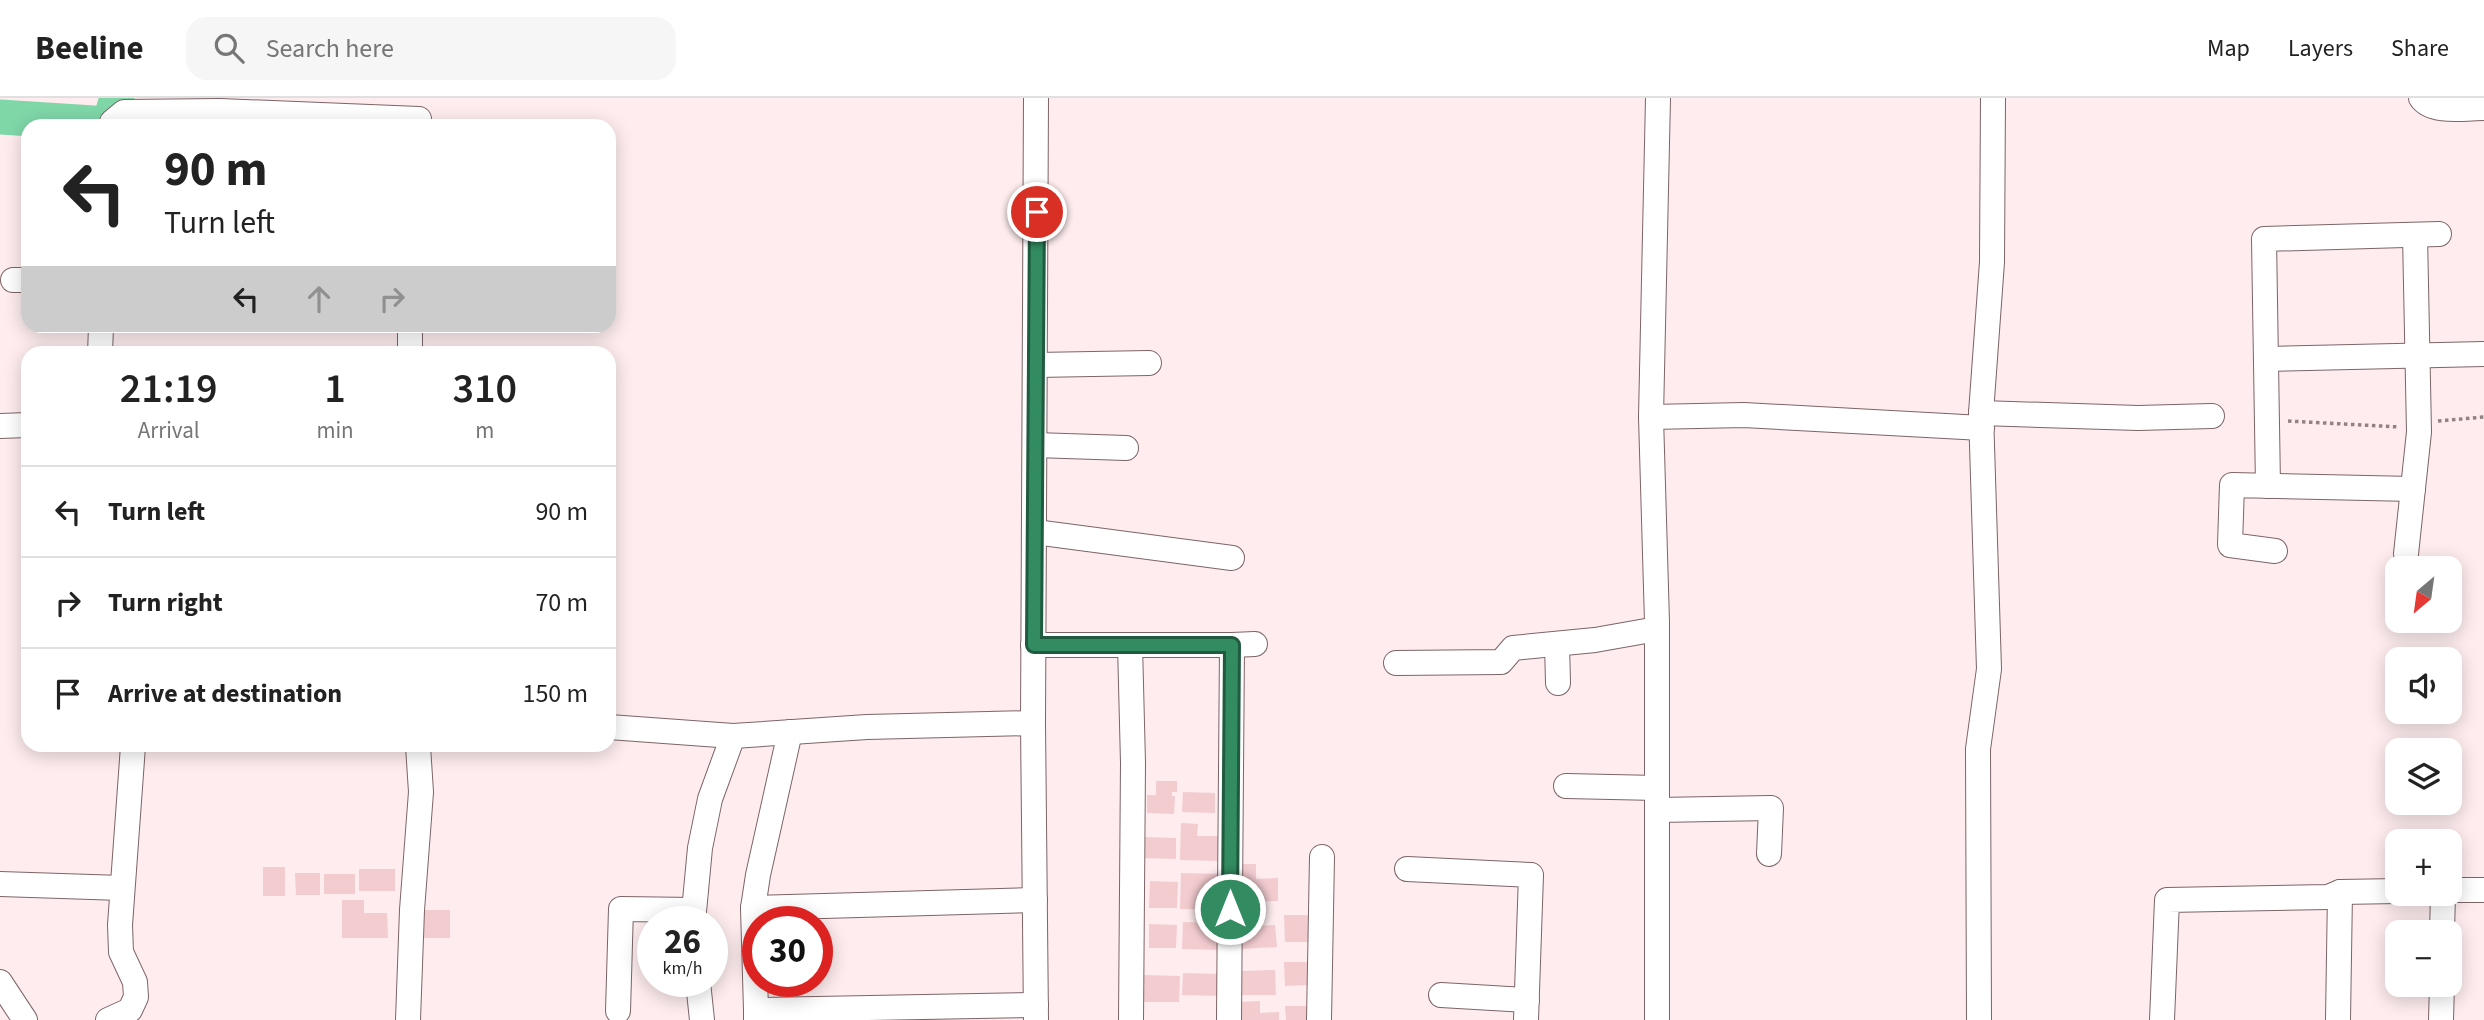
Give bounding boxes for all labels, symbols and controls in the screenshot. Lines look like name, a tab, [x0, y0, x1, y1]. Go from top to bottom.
search box	[186, 17, 676, 80]
text: Beeline	[35, 25, 144, 72]
icon: search	[210, 29, 248, 67]
text: Search here	[266, 30, 394, 67]
text: Map	[2207, 31, 2250, 66]
text: Layers	[2288, 31, 2353, 66]
text: Share	[2391, 31, 2449, 66]
text: 90 m	[164, 135, 268, 205]
icon: left	[49, 147, 140, 238]
pin	[1007, 182, 1067, 242]
icon: arrive	[1018, 193, 1056, 231]
text: Turn left	[164, 200, 275, 246]
icon: left	[227, 280, 265, 318]
icon: ahead	[300, 280, 338, 318]
icon: right	[373, 280, 411, 318]
text: 21:19	[120, 359, 218, 419]
text: 1	[324, 359, 346, 419]
text: 310	[453, 359, 517, 419]
text: Arrival	[138, 414, 200, 447]
text: min	[316, 414, 354, 447]
text: m	[475, 414, 494, 447]
icon: left	[49, 493, 87, 531]
text: Turn left	[108, 493, 205, 530]
text: 90 m	[535, 493, 588, 530]
north arrow	[2385, 556, 2462, 634]
map controls	[2385, 556, 2462, 997]
icon: right	[49, 584, 87, 622]
text: Turn right	[108, 584, 223, 621]
text: 70 m	[535, 584, 588, 621]
button: sound	[2385, 647, 2462, 724]
icon: arrive	[49, 675, 87, 713]
text: Arrive at destination	[108, 675, 342, 712]
text: 150 m	[522, 675, 588, 712]
button: layers	[2385, 738, 2462, 815]
button: +	[2385, 829, 2462, 906]
position arrow	[1193, 872, 1267, 946]
speed limit sign: 30	[742, 906, 833, 997]
text: 26	[664, 917, 701, 967]
button: −	[2385, 920, 2462, 997]
text: km/h	[663, 956, 702, 981]

